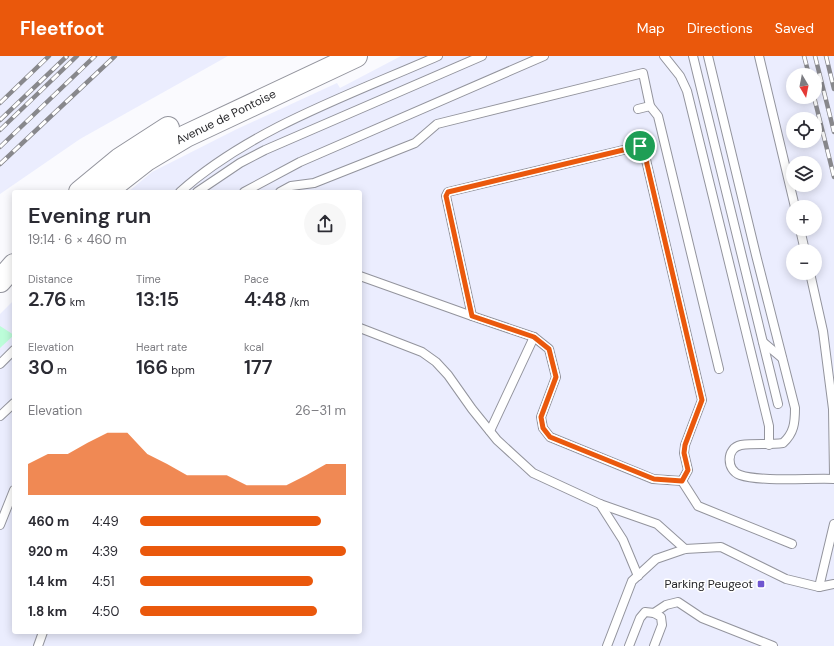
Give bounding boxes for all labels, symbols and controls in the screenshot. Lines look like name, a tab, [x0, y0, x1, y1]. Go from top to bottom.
text: Fleetfoot	[20, 16, 104, 41]
text: Map	[637, 19, 665, 37]
text: Directions	[687, 19, 753, 37]
text: Saved	[775, 19, 814, 37]
north arrow	[786, 68, 822, 104]
map controls	[786, 68, 822, 280]
street label: Avenue de Pontoise	[173, 86, 279, 148]
button: locate	[786, 112, 822, 148]
pin	[623, 129, 657, 163]
icon: arrive	[629, 135, 651, 157]
button: layers	[786, 156, 822, 192]
button: +	[786, 200, 822, 236]
text: Evening run	[28, 201, 151, 230]
button: share	[304, 203, 346, 245]
text: 19:14 · 6 × 460 m	[28, 231, 127, 248]
button: −	[786, 244, 822, 280]
text: Distance	[28, 272, 73, 286]
text: Time	[136, 272, 161, 286]
text: Pace	[244, 272, 269, 286]
text: 2.76	[28, 286, 67, 312]
text: 13:15	[136, 286, 179, 312]
text: 4:48	[244, 286, 287, 312]
text: km	[67, 295, 85, 309]
text: /km	[287, 295, 309, 309]
text: Elevation	[28, 340, 74, 354]
text: Heart rate	[136, 340, 187, 354]
text: kcal	[244, 340, 264, 354]
text: 30	[28, 354, 54, 380]
text: 166	[136, 354, 168, 380]
text: 177	[244, 354, 272, 380]
text: m	[54, 363, 67, 377]
text: bpm	[168, 363, 195, 377]
text: Elevation	[28, 402, 82, 419]
text: 26–31 m	[295, 402, 346, 419]
text: 460 m	[28, 513, 69, 530]
text: 4:49	[92, 513, 119, 530]
text: 920 m	[28, 543, 68, 560]
text: 4:39	[92, 543, 118, 560]
text: 1.4 km	[28, 573, 67, 590]
text: 4:51	[92, 573, 115, 590]
place label: Parking Peugeot	[664, 576, 753, 592]
marker: Parking Peugeot	[756, 579, 766, 589]
text: 1.8 km	[28, 603, 67, 620]
text: 4:50	[92, 603, 119, 620]

